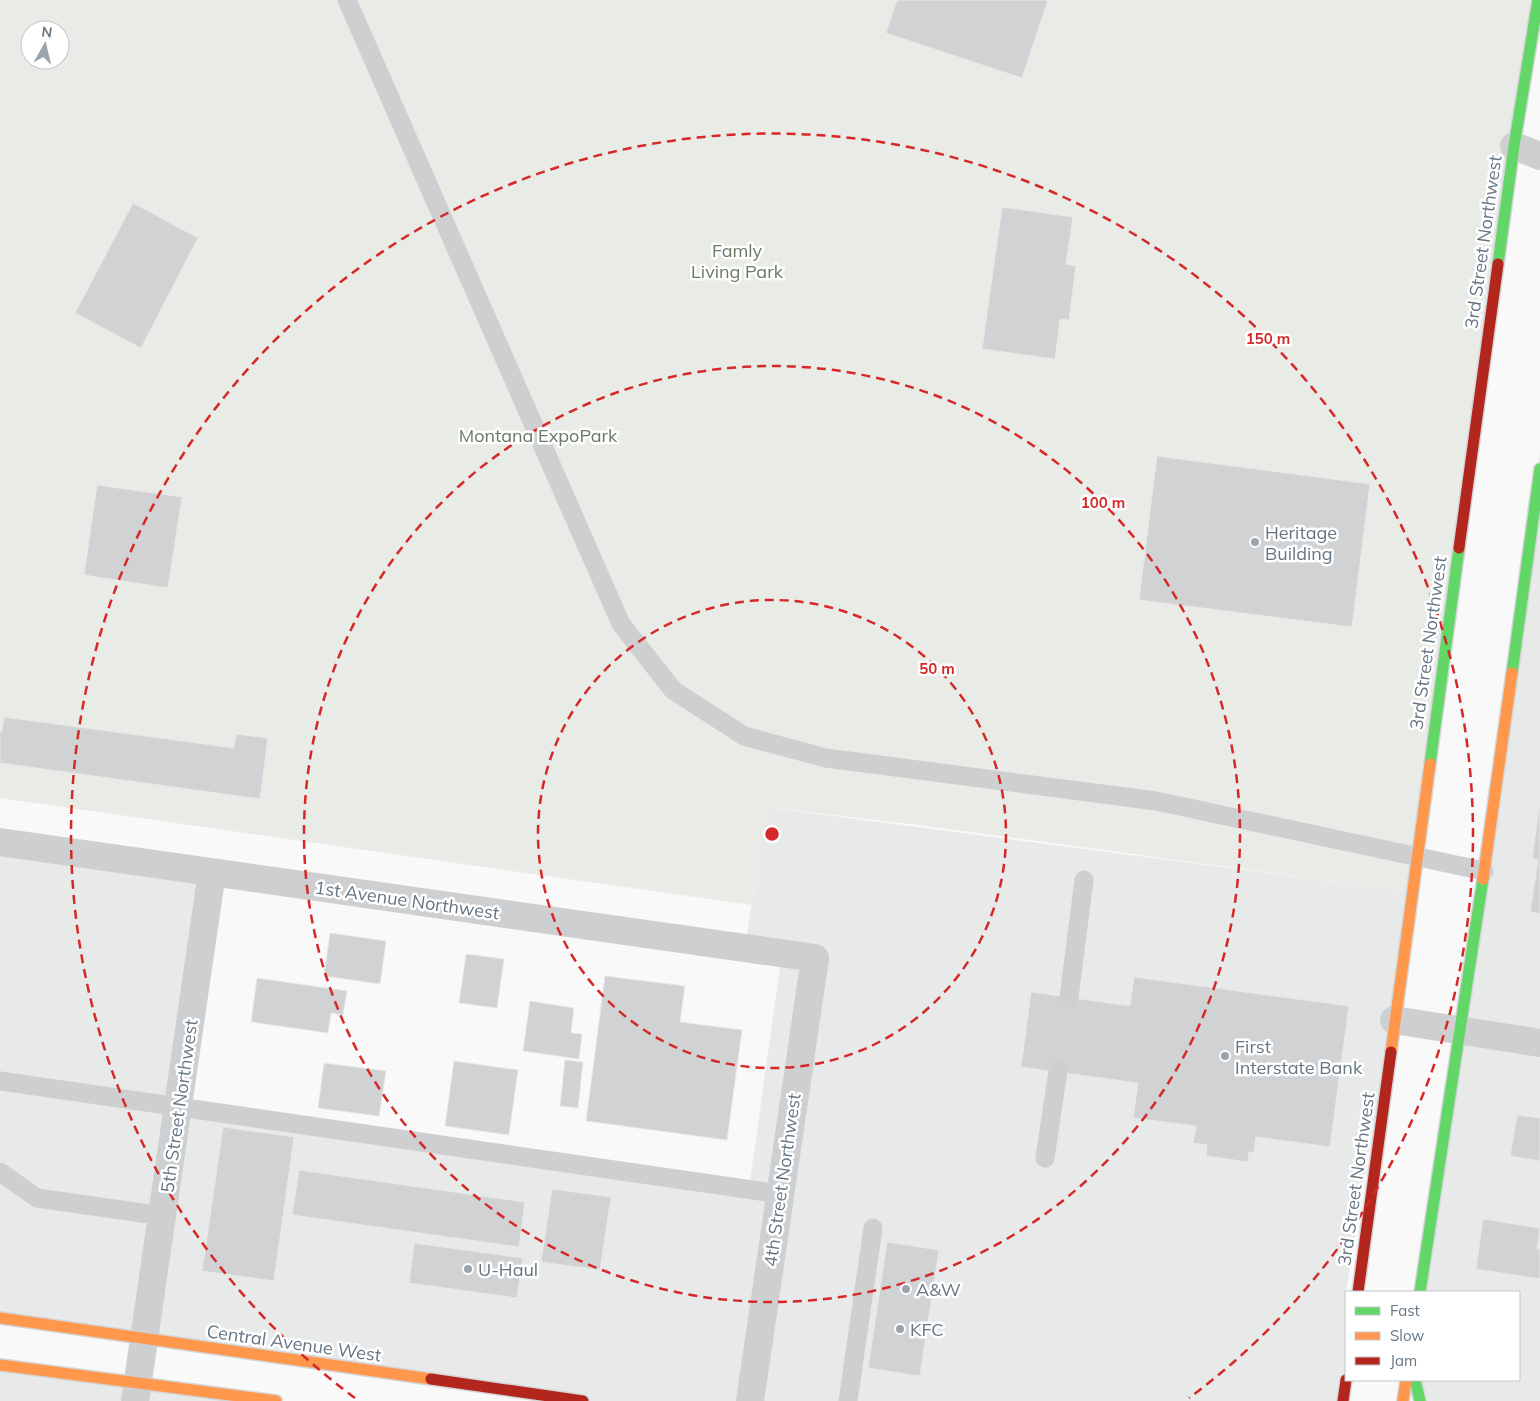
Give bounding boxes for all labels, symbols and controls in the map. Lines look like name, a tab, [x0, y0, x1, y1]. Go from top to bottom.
north arrow	[20, 20, 70, 70]
text: N	[40, 22, 53, 42]
street label: 3rd Street Northwest	[1459, 154, 1507, 330]
park label: Famly Living Park	[691, 239, 784, 283]
text: 150 m	[1246, 329, 1290, 348]
park label: Montana ExpoPark	[459, 424, 618, 447]
text: 100 m	[1081, 493, 1125, 512]
place label: Heritage Building	[1265, 521, 1337, 565]
marker: Heritage Building	[1249, 536, 1261, 548]
street label: 3rd Street Northwest	[1404, 555, 1452, 731]
text: 50 m	[919, 659, 955, 678]
centre of rings	[763, 825, 781, 843]
street label: 1st Avenue Northwest	[313, 876, 501, 924]
street label: 5th Street Northwest	[155, 1018, 203, 1194]
place label: First Interstate Bank	[1235, 1035, 1363, 1079]
marker: First Interstate Bank	[1219, 1050, 1231, 1062]
street label: 3rd Street Northwest	[1332, 1091, 1380, 1267]
street label: 4th Street Northwest	[758, 1092, 806, 1268]
place label: U-Haul	[478, 1258, 538, 1281]
marker: U-Haul	[462, 1263, 474, 1275]
place label: A&W	[916, 1278, 961, 1301]
marker: A&W	[900, 1283, 912, 1295]
legend	[1345, 1291, 1520, 1381]
text: Fast	[1390, 1301, 1420, 1320]
place label: KFC	[910, 1318, 944, 1341]
street label: Central Avenue West	[205, 1319, 383, 1367]
marker: KFC	[894, 1323, 906, 1335]
text: Slow	[1390, 1326, 1424, 1345]
text: Jam	[1390, 1351, 1417, 1370]

